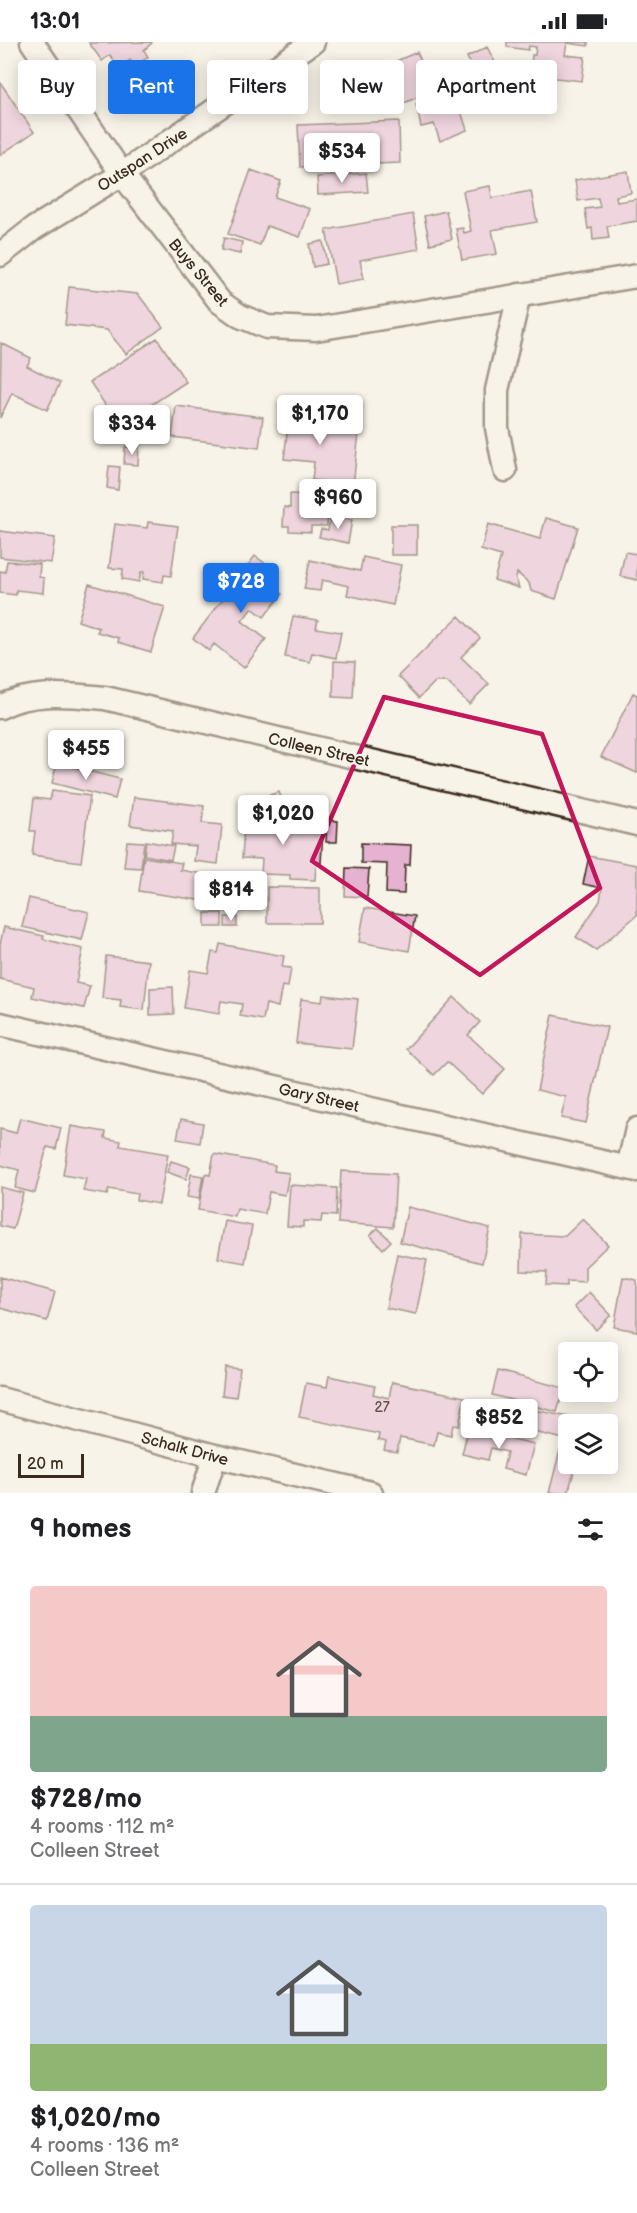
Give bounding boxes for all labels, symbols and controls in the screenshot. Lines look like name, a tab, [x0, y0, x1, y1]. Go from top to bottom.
text: 13:01	[30, 8, 80, 35]
chip: Buy	[18, 60, 96, 114]
chip: Rent	[108, 60, 195, 114]
chip: Filters	[207, 60, 308, 114]
chip: New	[320, 60, 404, 114]
chip: Apartment	[416, 60, 557, 114]
street label: Outspan Drive	[94, 124, 192, 196]
pin: $534	[306, 133, 378, 184]
text: $534	[318, 140, 366, 164]
street label: Buys Street	[164, 235, 232, 311]
pin: $1,170	[271, 395, 369, 446]
text: $1,170	[291, 402, 349, 426]
pin: $334	[96, 405, 168, 456]
text: $334	[108, 412, 156, 436]
pin: $960	[302, 479, 374, 530]
text: $960	[313, 486, 363, 510]
pin: $728	[205, 563, 277, 614]
text: $728	[217, 570, 265, 594]
pin: $455	[50, 730, 122, 781]
street label: Colleen Street	[266, 730, 371, 771]
text: $455	[62, 737, 110, 761]
pin: $1,020	[234, 795, 332, 846]
text: $1,020	[252, 802, 314, 826]
pin: $814	[195, 871, 267, 922]
text: $814	[208, 878, 254, 902]
street label: Gary Street	[277, 1080, 361, 1117]
map controls	[558, 1342, 618, 1474]
button: locate	[558, 1342, 618, 1402]
house number: 27	[374, 1399, 390, 1416]
pin: $852	[463, 1399, 535, 1450]
text: $852	[475, 1406, 523, 1430]
button: layers	[558, 1414, 618, 1474]
street label: Schalk Drive	[139, 1429, 231, 1470]
scale bar	[18, 1451, 84, 1478]
text: 20 m	[27, 1455, 63, 1474]
icon: filters	[574, 1513, 607, 1546]
text: 9 homes	[30, 1514, 131, 1545]
icon: home	[265, 1625, 373, 1733]
text: $728/mo	[30, 1784, 142, 1815]
text: 4 rooms · 112 m²	[30, 1815, 174, 1839]
text: Colleen Street	[30, 1839, 159, 1863]
icon: home	[265, 1944, 373, 2052]
text: $1,020/mo	[30, 2103, 161, 2134]
text: 4 rooms · 136 m²	[30, 2134, 179, 2158]
text: Colleen Street	[30, 2158, 159, 2182]

